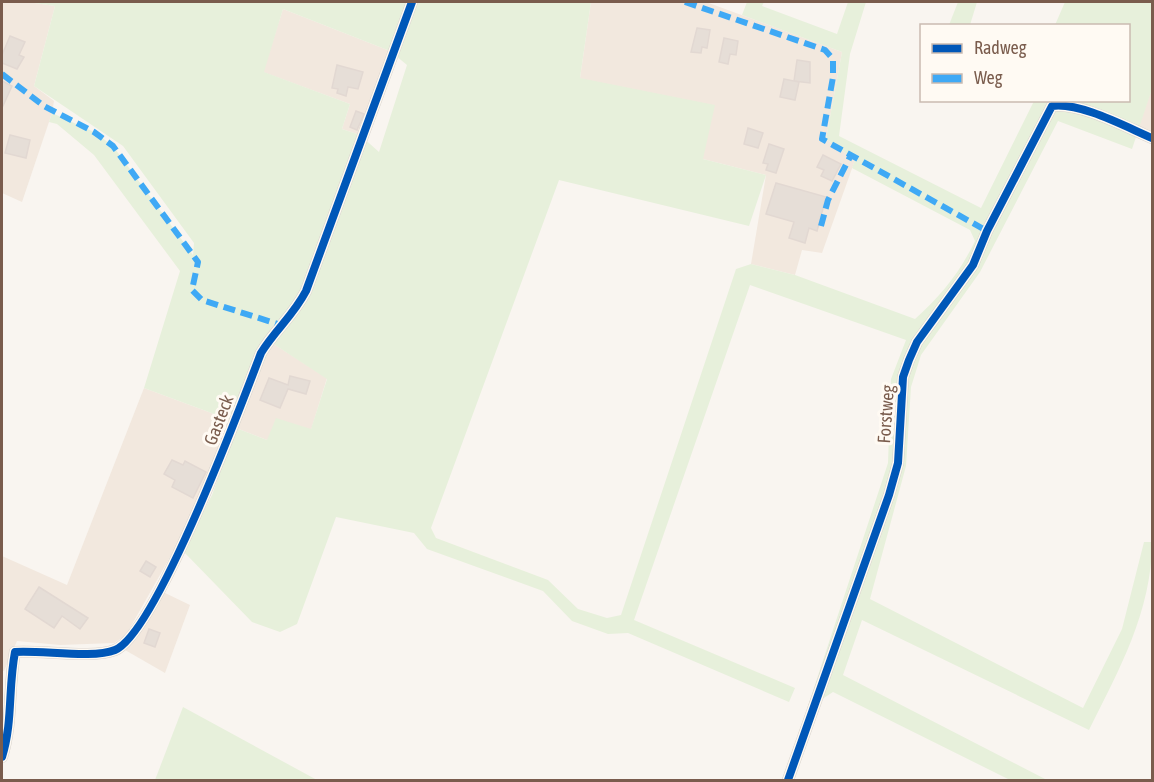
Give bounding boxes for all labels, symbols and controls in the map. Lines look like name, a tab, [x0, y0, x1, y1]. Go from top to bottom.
legend	[920, 24, 1130, 102]
text: Radweg	[974, 37, 1027, 58]
text: Weg	[974, 67, 1003, 88]
street label: Forstweg	[873, 384, 898, 444]
street label: Gasteck	[199, 392, 238, 448]

